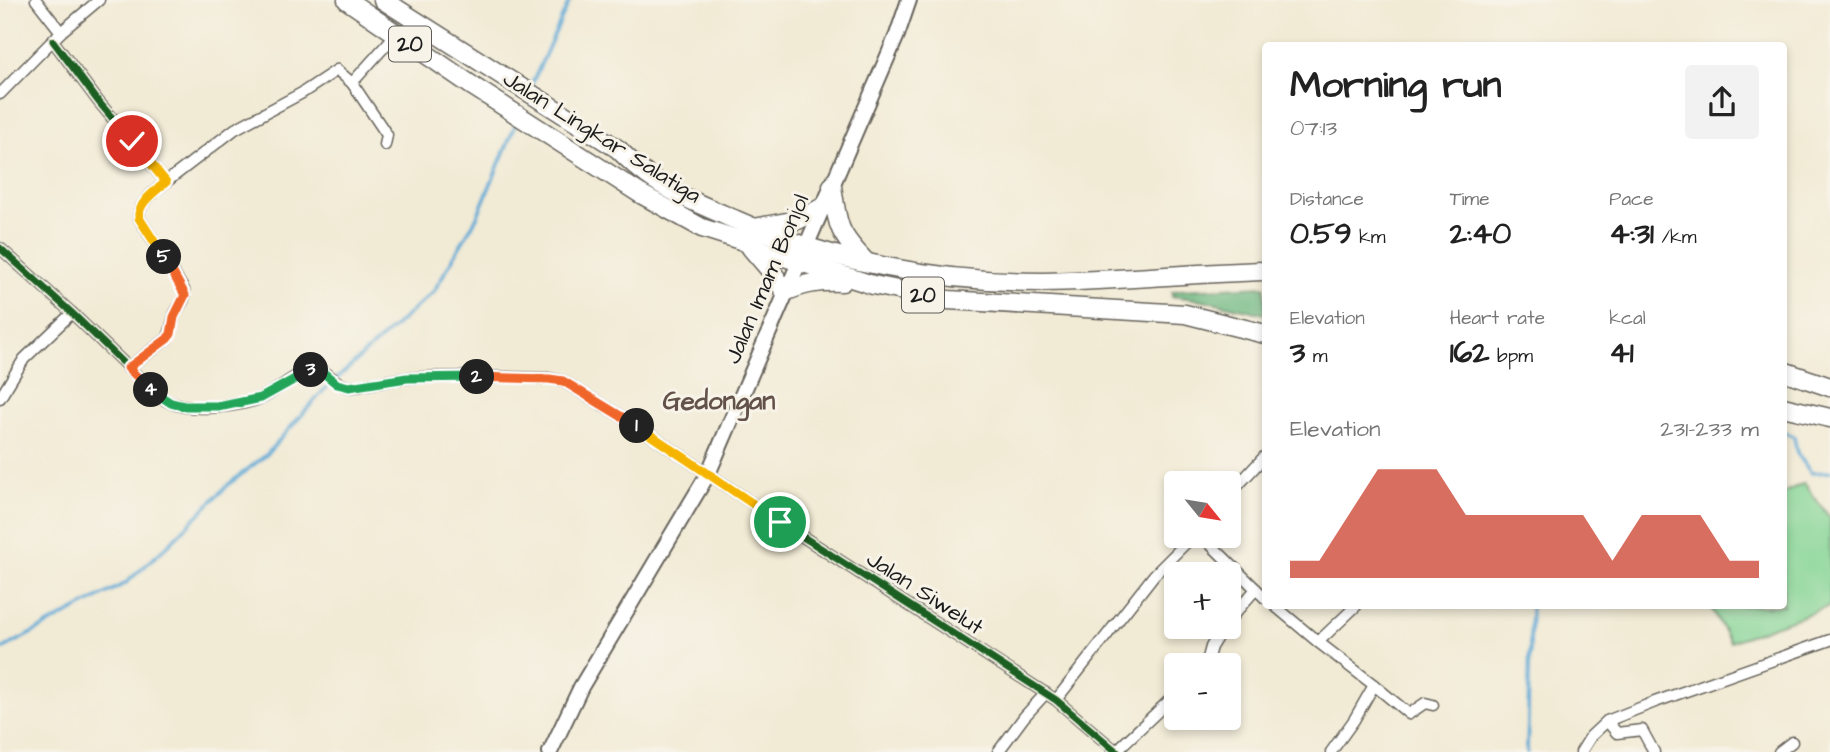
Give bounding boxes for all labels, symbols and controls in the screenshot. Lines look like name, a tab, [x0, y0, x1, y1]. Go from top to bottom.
road number: 20	[389, 26, 431, 61]
text: Morning run	[1290, 60, 1502, 112]
street label: Jalan Lingkar Salatiga	[496, 63, 708, 212]
button: share	[1685, 65, 1759, 139]
pin	[102, 111, 162, 171]
text: 07:13	[1290, 112, 1337, 144]
icon: check	[113, 122, 151, 160]
text: Distance	[1290, 186, 1364, 213]
text: Time	[1450, 186, 1489, 213]
text: Pace	[1609, 186, 1653, 213]
street label: Jalan Imam Bonjol	[717, 189, 817, 369]
text: 0.59	[1290, 213, 1351, 255]
text: 2:40	[1450, 213, 1511, 255]
text: 4:31	[1609, 213, 1654, 255]
text: km	[1351, 224, 1386, 251]
text: /km	[1654, 224, 1697, 251]
pin: 5	[146, 240, 182, 274]
text: 5	[157, 243, 170, 270]
road number: 20	[902, 278, 944, 312]
text: Elevation	[1290, 305, 1365, 332]
text: Heart rate	[1450, 305, 1545, 332]
text: kcal	[1609, 305, 1646, 332]
text: 3	[1290, 332, 1305, 374]
text: 162	[1450, 332, 1489, 374]
text: 41	[1609, 332, 1634, 374]
text: m	[1305, 343, 1328, 370]
text: bpm	[1489, 343, 1533, 370]
pin: 3	[294, 352, 328, 388]
text: 3	[306, 356, 315, 383]
pin: 2	[460, 360, 494, 394]
text: 2	[471, 363, 482, 390]
pin: 4	[134, 372, 168, 408]
text: 4	[144, 376, 157, 403]
district label: Gedongan	[663, 383, 775, 422]
pin: 1	[620, 408, 654, 444]
text: 1	[635, 412, 638, 439]
text: Elevation	[1290, 413, 1381, 445]
text: 231–233 m	[1660, 413, 1759, 445]
north arrow	[1164, 471, 1241, 548]
map controls	[1164, 471, 1241, 730]
pin	[750, 492, 810, 552]
icon: arrive	[761, 503, 799, 541]
street label: Jalan Siwelut	[860, 543, 990, 643]
button: +	[1164, 562, 1241, 639]
button: −	[1164, 653, 1241, 730]

